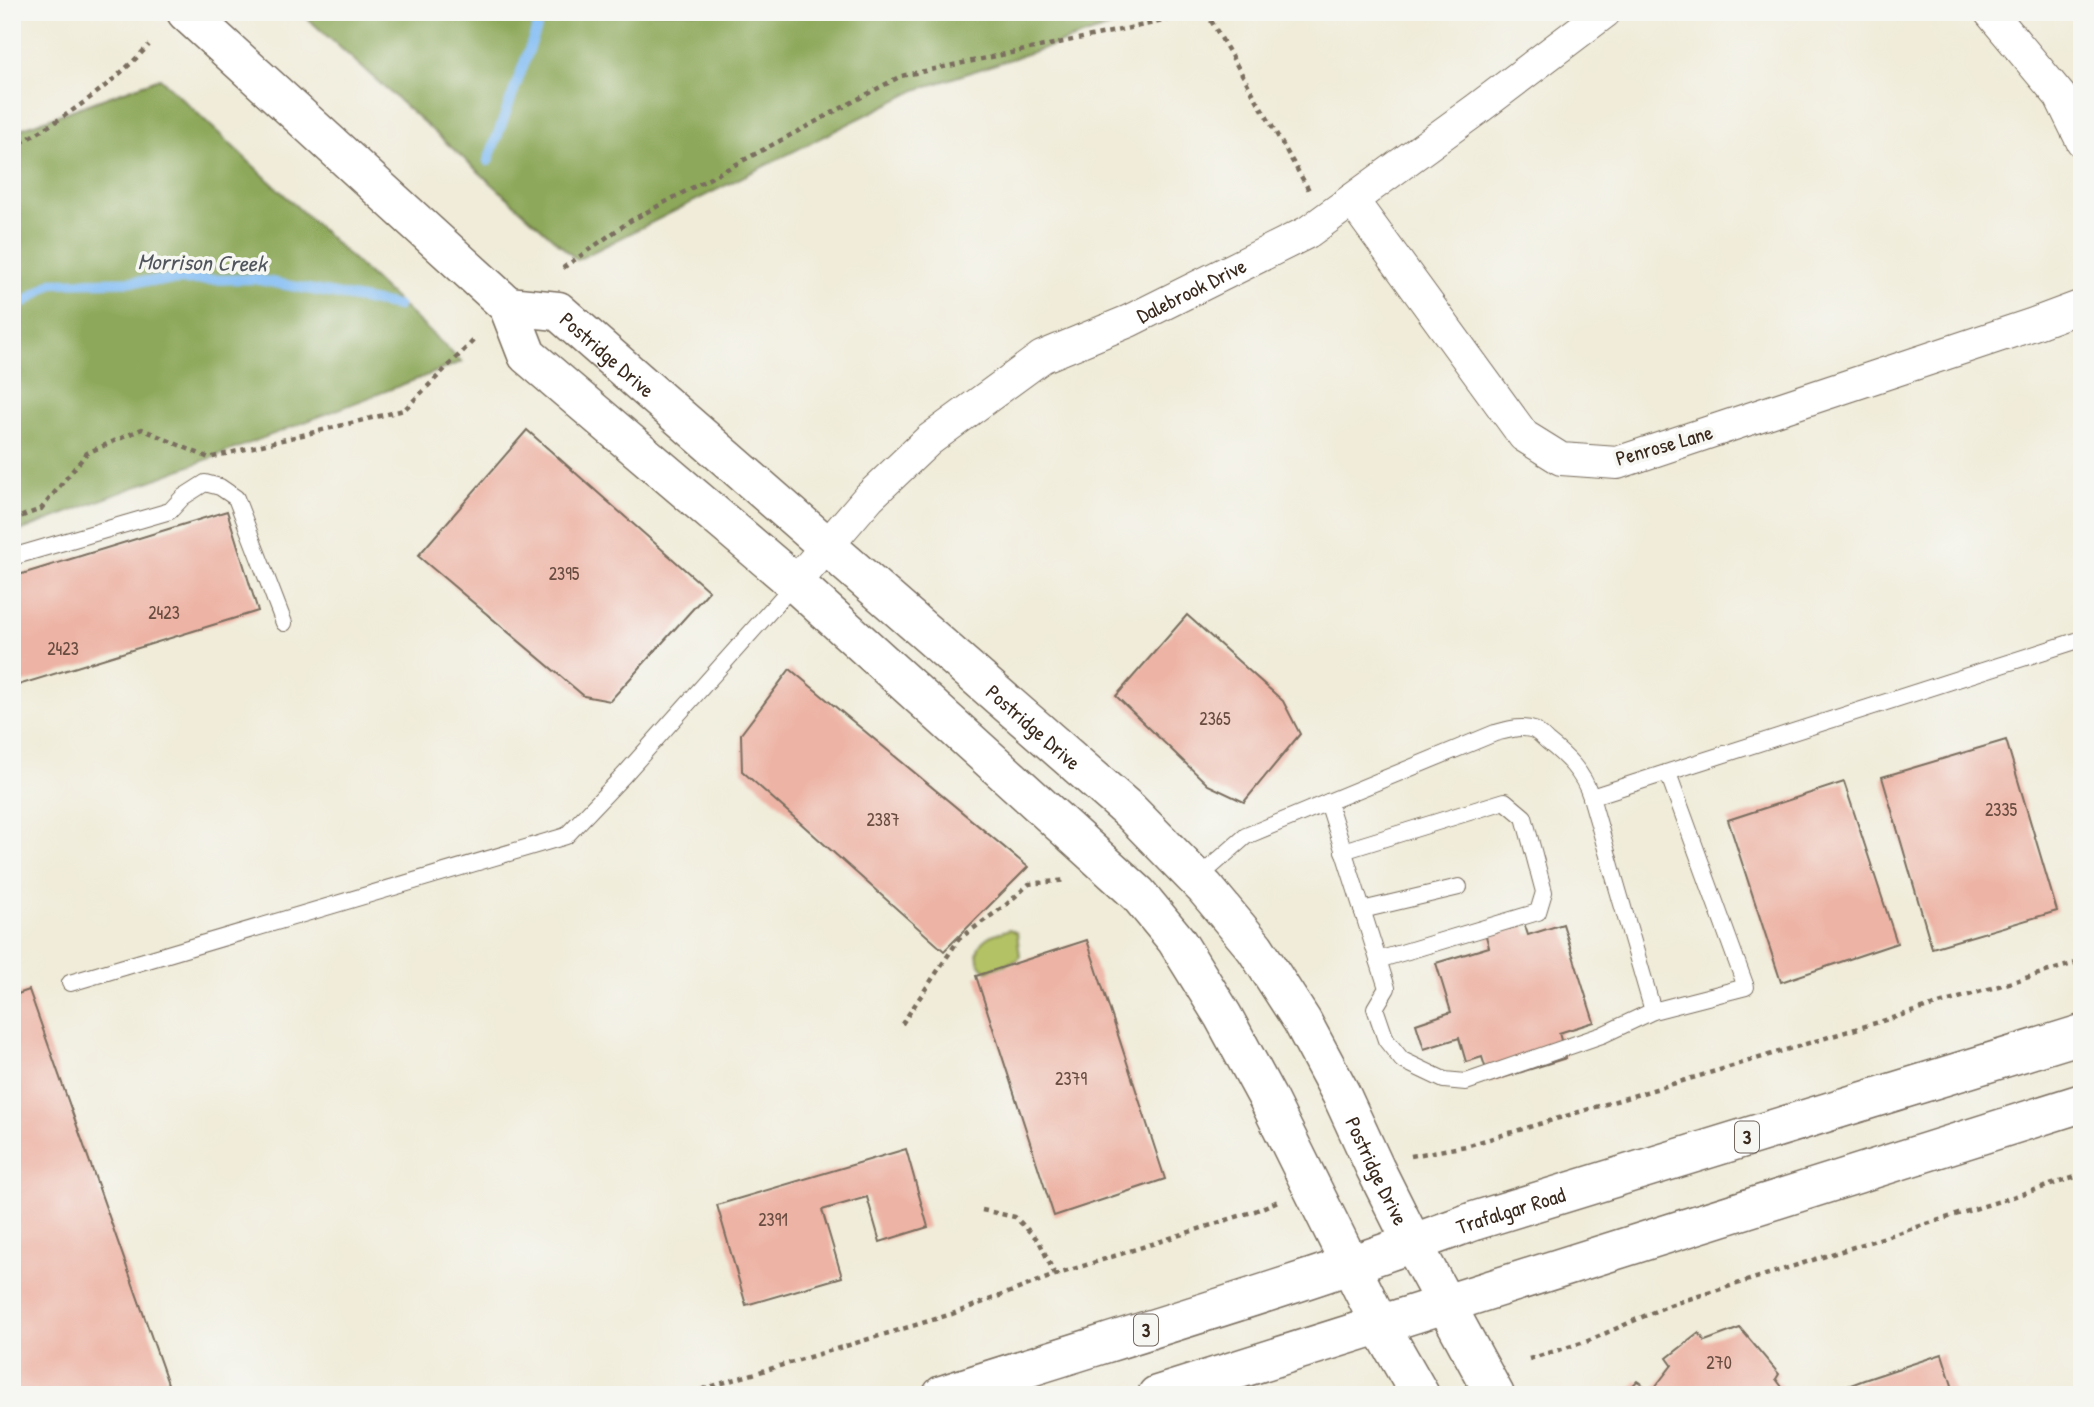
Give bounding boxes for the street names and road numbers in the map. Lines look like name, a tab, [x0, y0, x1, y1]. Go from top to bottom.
street label: Dalebrook Drive	[1131, 251, 1251, 330]
street label: Postridge Drive	[554, 305, 661, 404]
street label: Penrose Lane	[1612, 417, 1716, 473]
street label: Postridge Drive	[980, 677, 1087, 776]
street label: Postridge Drive	[1339, 1112, 1416, 1230]
road number: 3	[1735, 1121, 1759, 1152]
street label: Trafalgar Road	[1452, 1179, 1569, 1241]
road number: 3	[1134, 1314, 1158, 1346]

